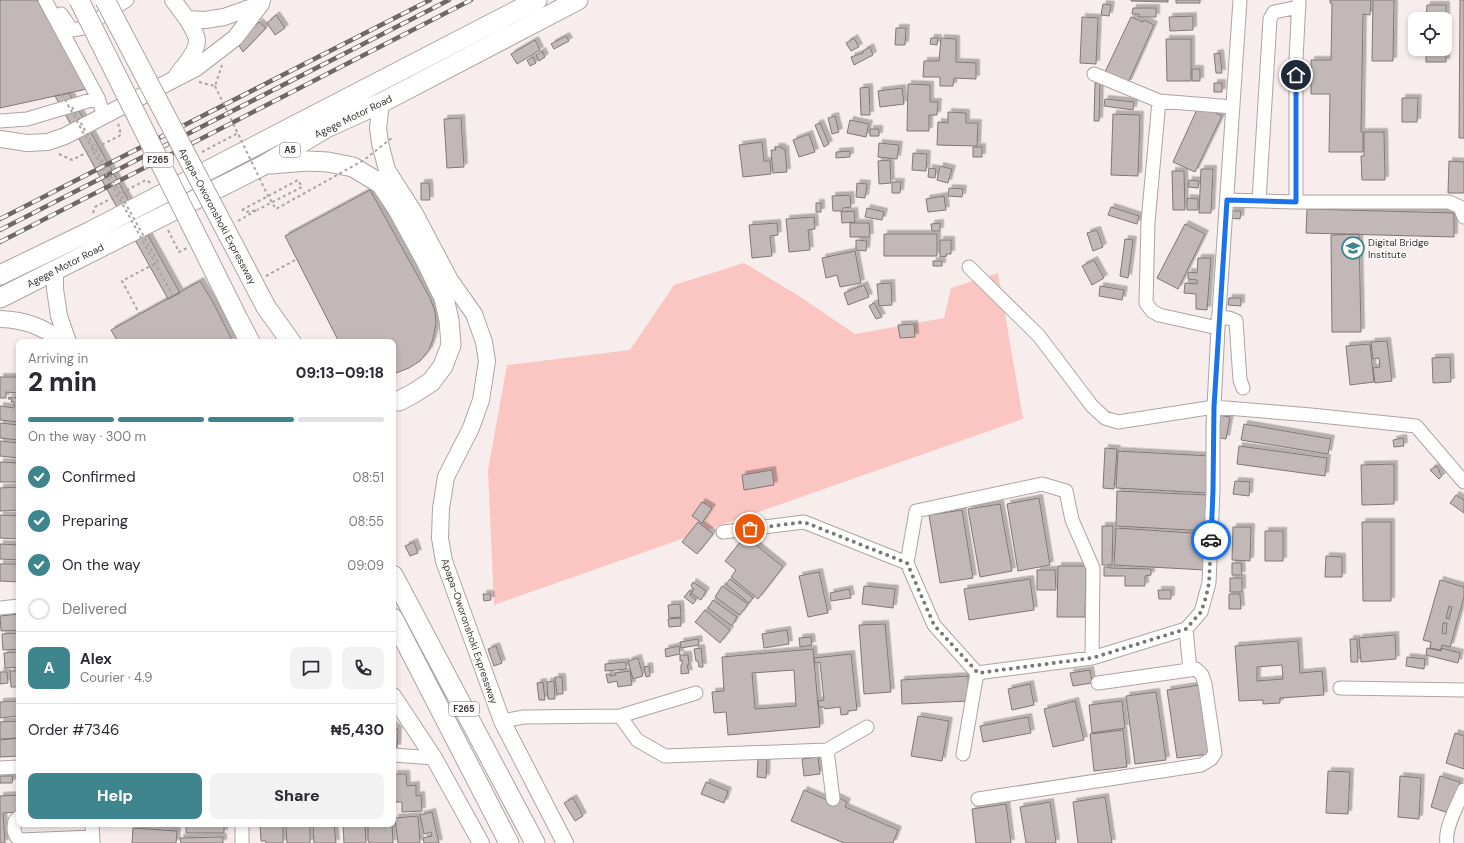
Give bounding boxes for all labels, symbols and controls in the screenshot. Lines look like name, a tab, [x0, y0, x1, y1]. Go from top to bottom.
map controls	[1408, 12, 1452, 56]
button: locate	[1408, 12, 1452, 56]
pin	[1279, 58, 1313, 92]
icon: home	[1285, 64, 1307, 86]
street label: Agege Motor Road	[312, 92, 394, 141]
road number: A5	[280, 143, 300, 157]
street label: Apapa-Oworonshoki Expressway	[176, 146, 259, 287]
road number: F265	[143, 153, 173, 167]
school or university icon: Digital Bridge Institute	[1340, 235, 1366, 261]
place label: Digital Bridge Institute	[1368, 236, 1429, 261]
street label: Agege Motor Road	[24, 240, 106, 291]
text: Arriving in	[28, 350, 88, 367]
text: 09:13–09:18	[296, 363, 384, 383]
text: 2 min	[28, 365, 97, 399]
text: On the way · 300 m	[28, 428, 146, 445]
icon: check	[28, 466, 50, 488]
text: Confirmed	[62, 467, 136, 487]
text: 08:51	[353, 469, 384, 486]
icon: check	[28, 510, 50, 532]
text: Preparing	[62, 511, 128, 531]
pin	[733, 512, 767, 546]
text: 08:55	[349, 513, 384, 530]
icon: bag	[739, 518, 761, 540]
courier	[1191, 520, 1231, 560]
icon: car	[1200, 529, 1222, 551]
icon: check	[28, 554, 50, 576]
text: On the way	[62, 555, 141, 575]
text: 09:09	[347, 557, 384, 574]
street label: Apapa-Oworonshoki Expressway	[439, 557, 501, 706]
text: Delivered	[62, 599, 127, 619]
button: chat	[290, 647, 332, 689]
button: phone	[342, 647, 384, 689]
text: Alex	[80, 649, 112, 669]
text: A	[44, 658, 54, 678]
text: Courier · 4.9	[80, 669, 152, 686]
road number: F265	[449, 702, 479, 716]
text: Order #7346	[28, 720, 119, 740]
text: ₦5,430	[331, 720, 384, 740]
button: Help	[28, 773, 202, 819]
button: Share	[210, 773, 384, 819]

